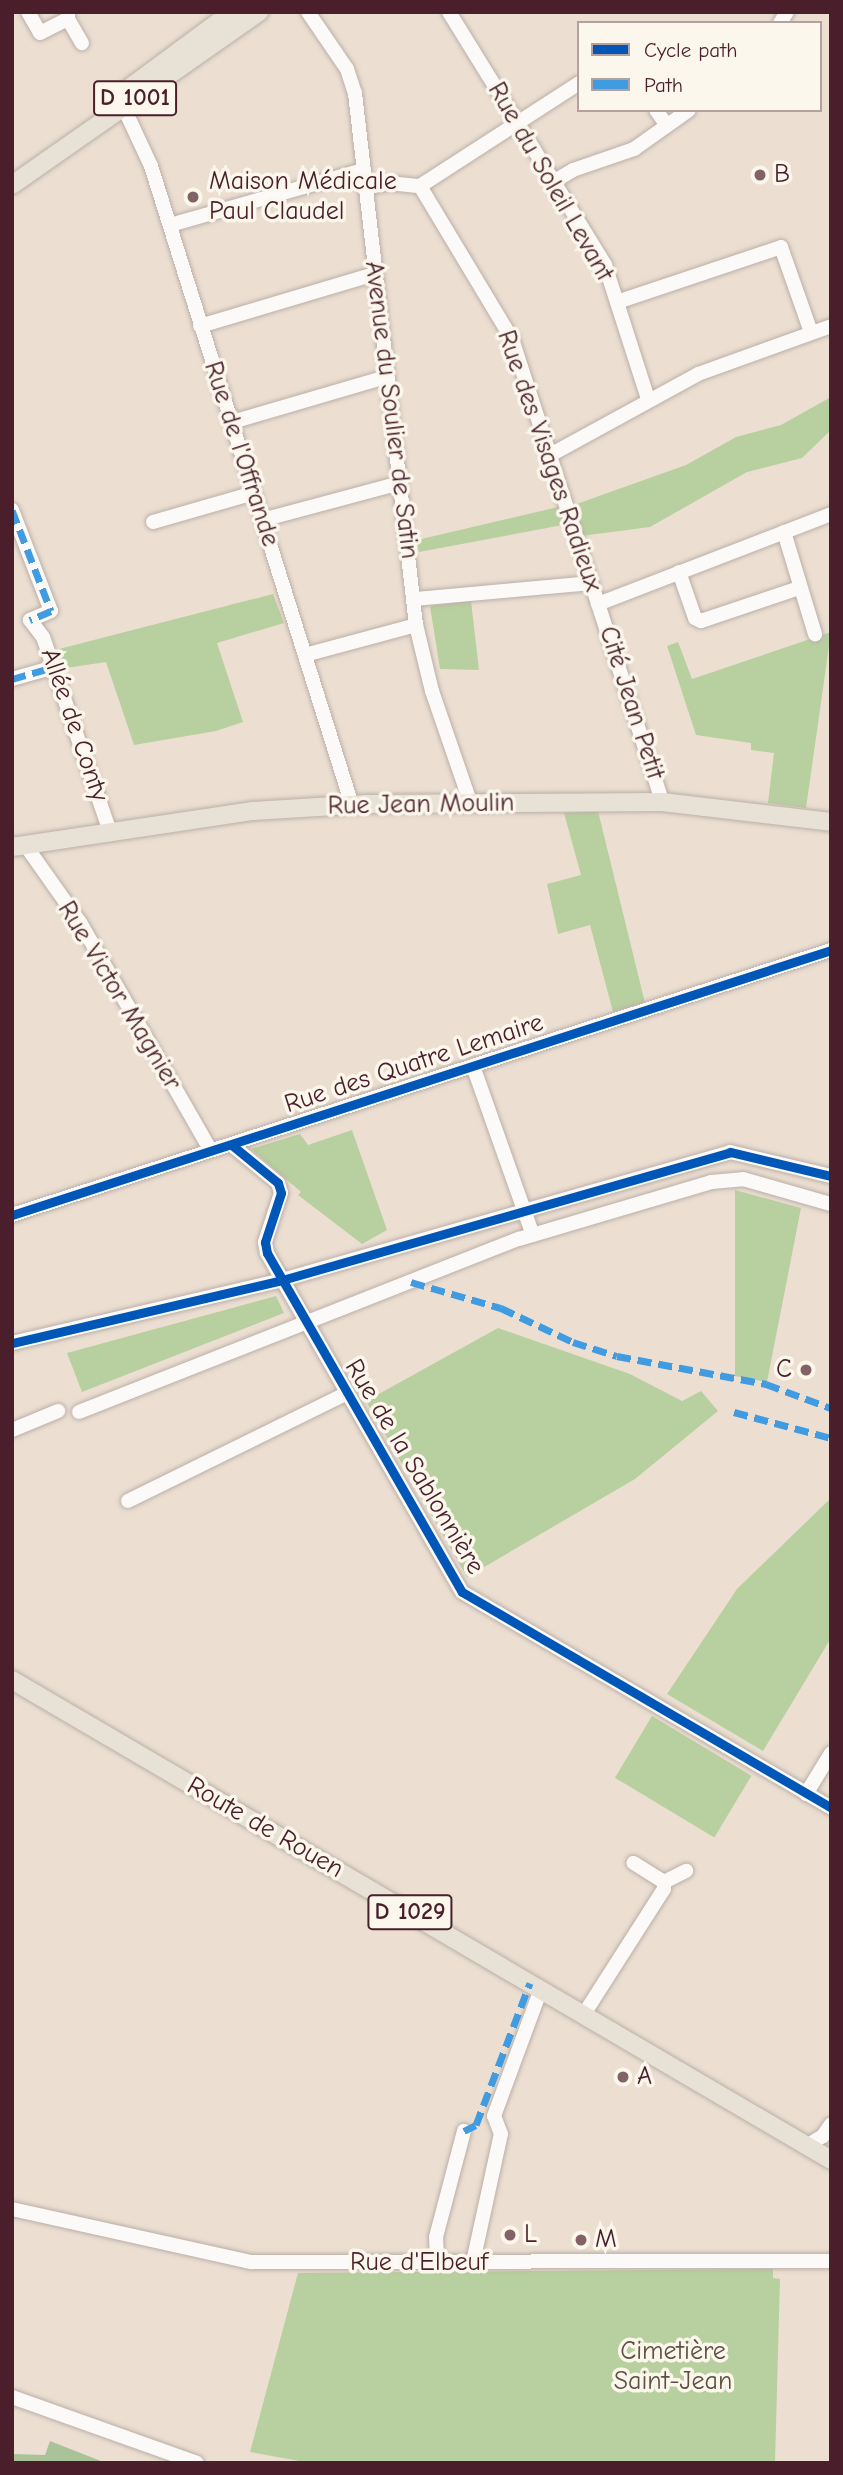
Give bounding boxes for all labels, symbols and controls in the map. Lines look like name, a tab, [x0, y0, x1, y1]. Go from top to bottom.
legend	[577, 21, 822, 112]
text: Cycle path	[644, 38, 737, 62]
text: Path	[644, 73, 683, 97]
street label: Rue du Soleil Levant	[480, 77, 620, 287]
road number: D 1001	[93, 78, 177, 118]
place label: B	[774, 159, 790, 191]
place label: Maison Médicale Paul Claudel	[209, 166, 397, 228]
marker: B	[752, 167, 768, 183]
marker: Maison Médicale Paul Claudel	[183, 187, 203, 207]
street label: Avenue du Soulier de Satin	[357, 259, 425, 561]
street label: Rue des Visages Radieux	[490, 326, 608, 596]
street label: Rue de l'Offrande	[196, 358, 286, 550]
street label: Cité Jean Petit	[592, 623, 670, 783]
street label: Allée de Conty	[33, 644, 115, 806]
street label: Rue Jean Moulin	[327, 788, 515, 822]
street label: Rue Victor Magnier	[50, 896, 188, 1096]
street label: Rue des Quatre Lemaire	[281, 1007, 547, 1121]
street label: Rue de la Sablonnière	[337, 1354, 491, 1580]
place label: C	[776, 1354, 792, 1386]
marker: C	[798, 1362, 814, 1378]
street label: Route de Rouen	[181, 1771, 349, 1885]
road number: D 1029	[366, 1892, 454, 1933]
place label: A	[637, 2061, 652, 2093]
marker: A	[615, 2069, 631, 2085]
place label: L	[524, 2219, 537, 2251]
place label: M	[595, 2224, 617, 2256]
marker: L	[502, 2227, 518, 2243]
marker: M	[573, 2232, 589, 2248]
street label: Rue d'Elbeuf	[350, 2247, 488, 2279]
park label: Cimetière Saint-Jean	[614, 2336, 732, 2398]

